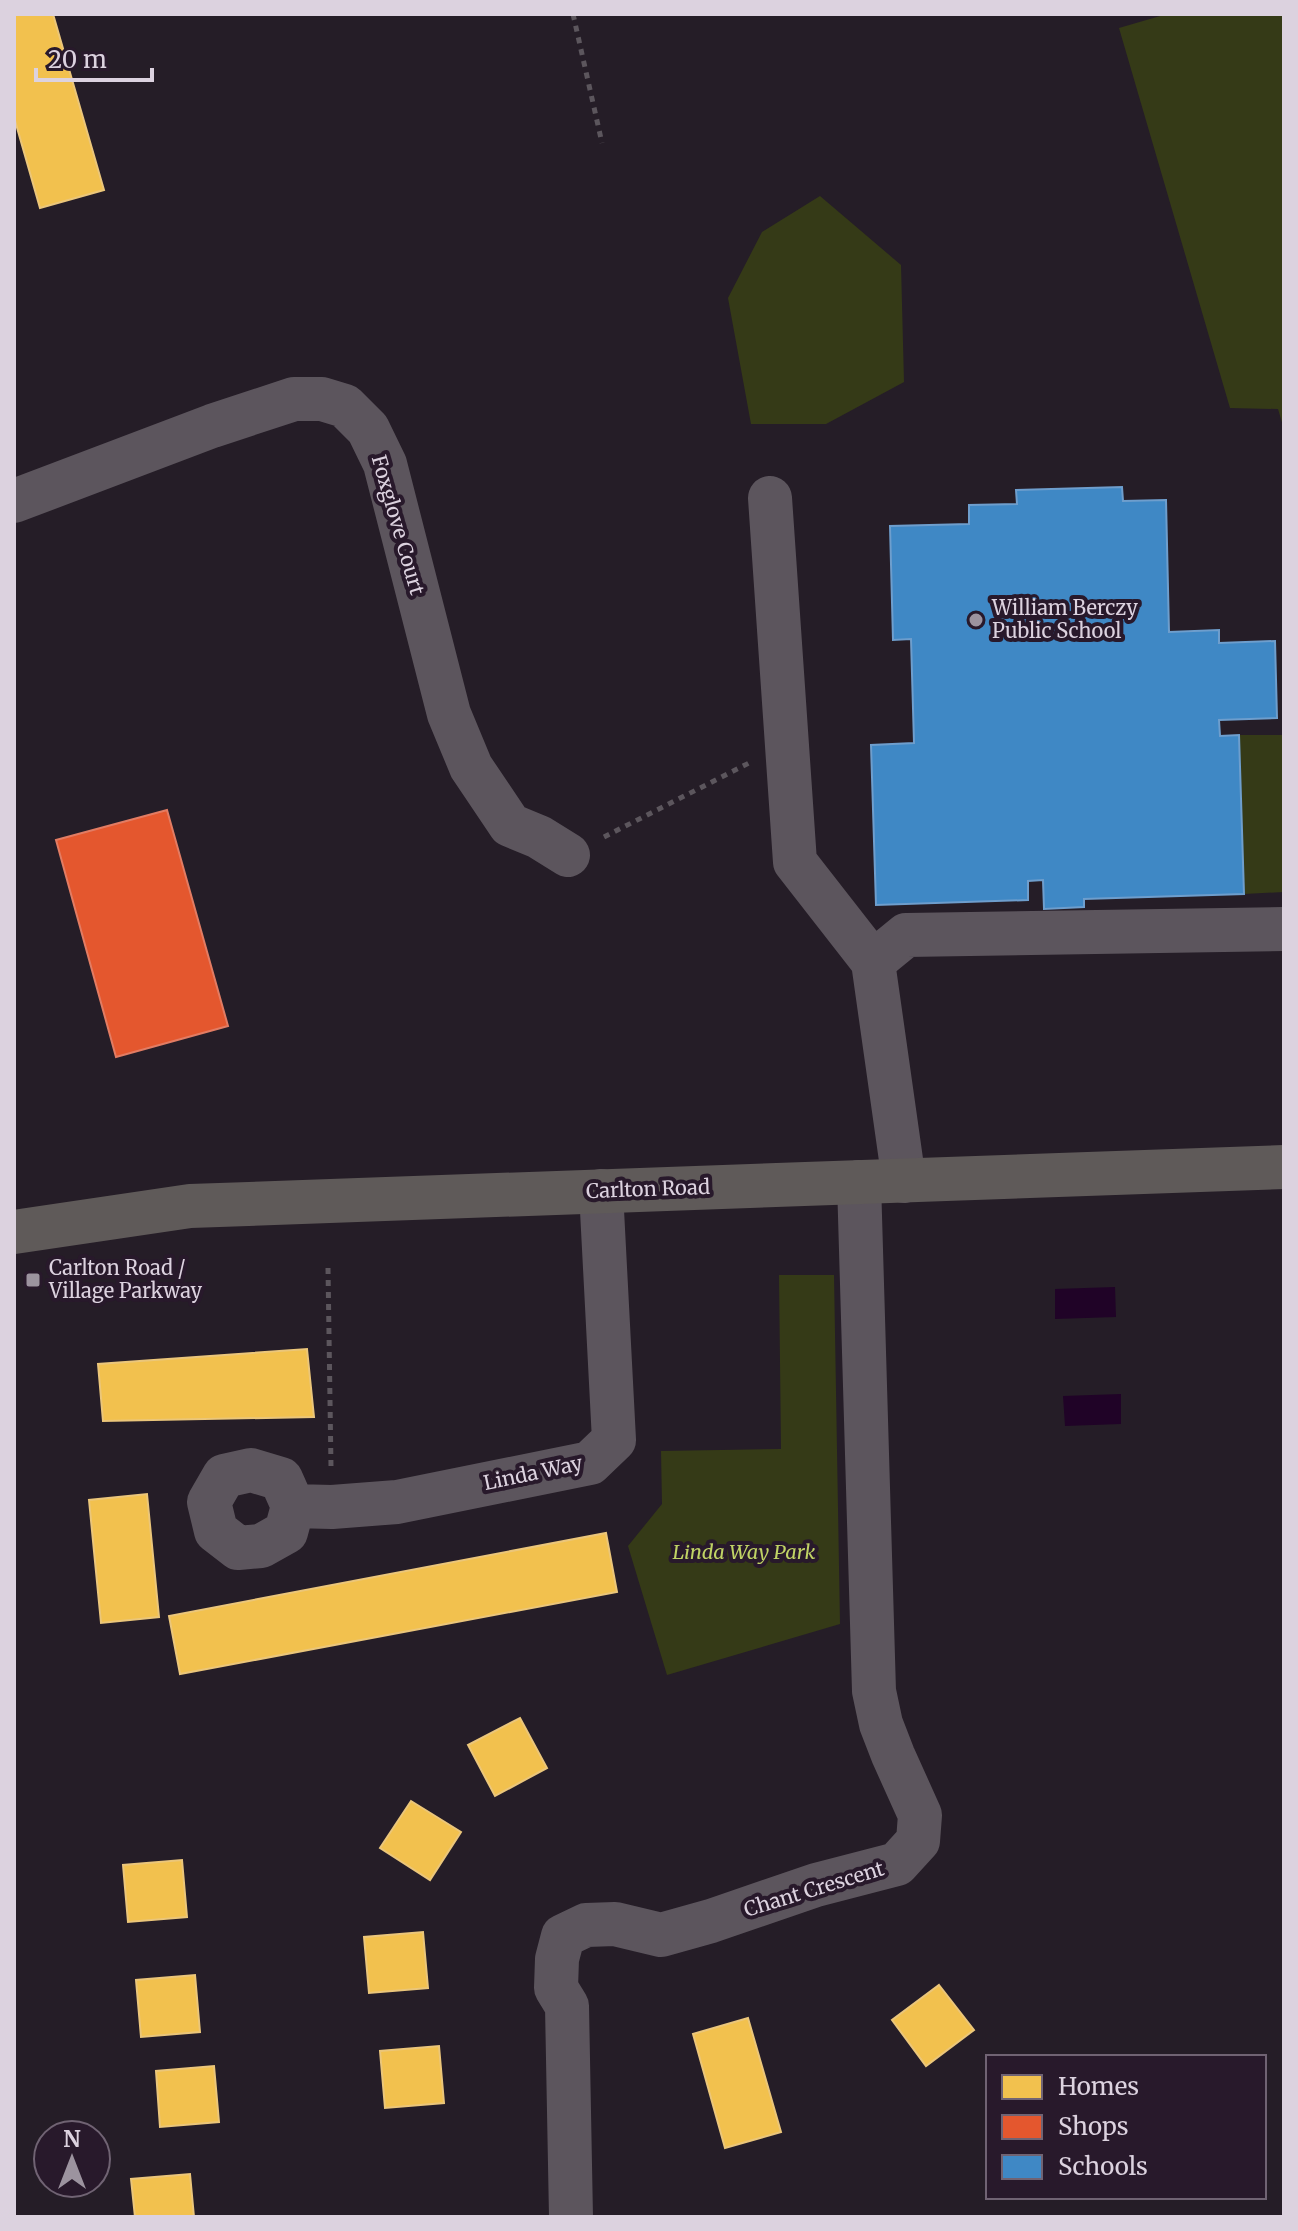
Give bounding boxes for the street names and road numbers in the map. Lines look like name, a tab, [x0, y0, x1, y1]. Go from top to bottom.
street label: Foxglove Court	[367, 452, 430, 598]
street label: Carlton Road	[586, 1174, 710, 1203]
street label: Linda Way	[481, 1450, 585, 1495]
street label: Chant Crescent	[741, 1855, 887, 1922]

